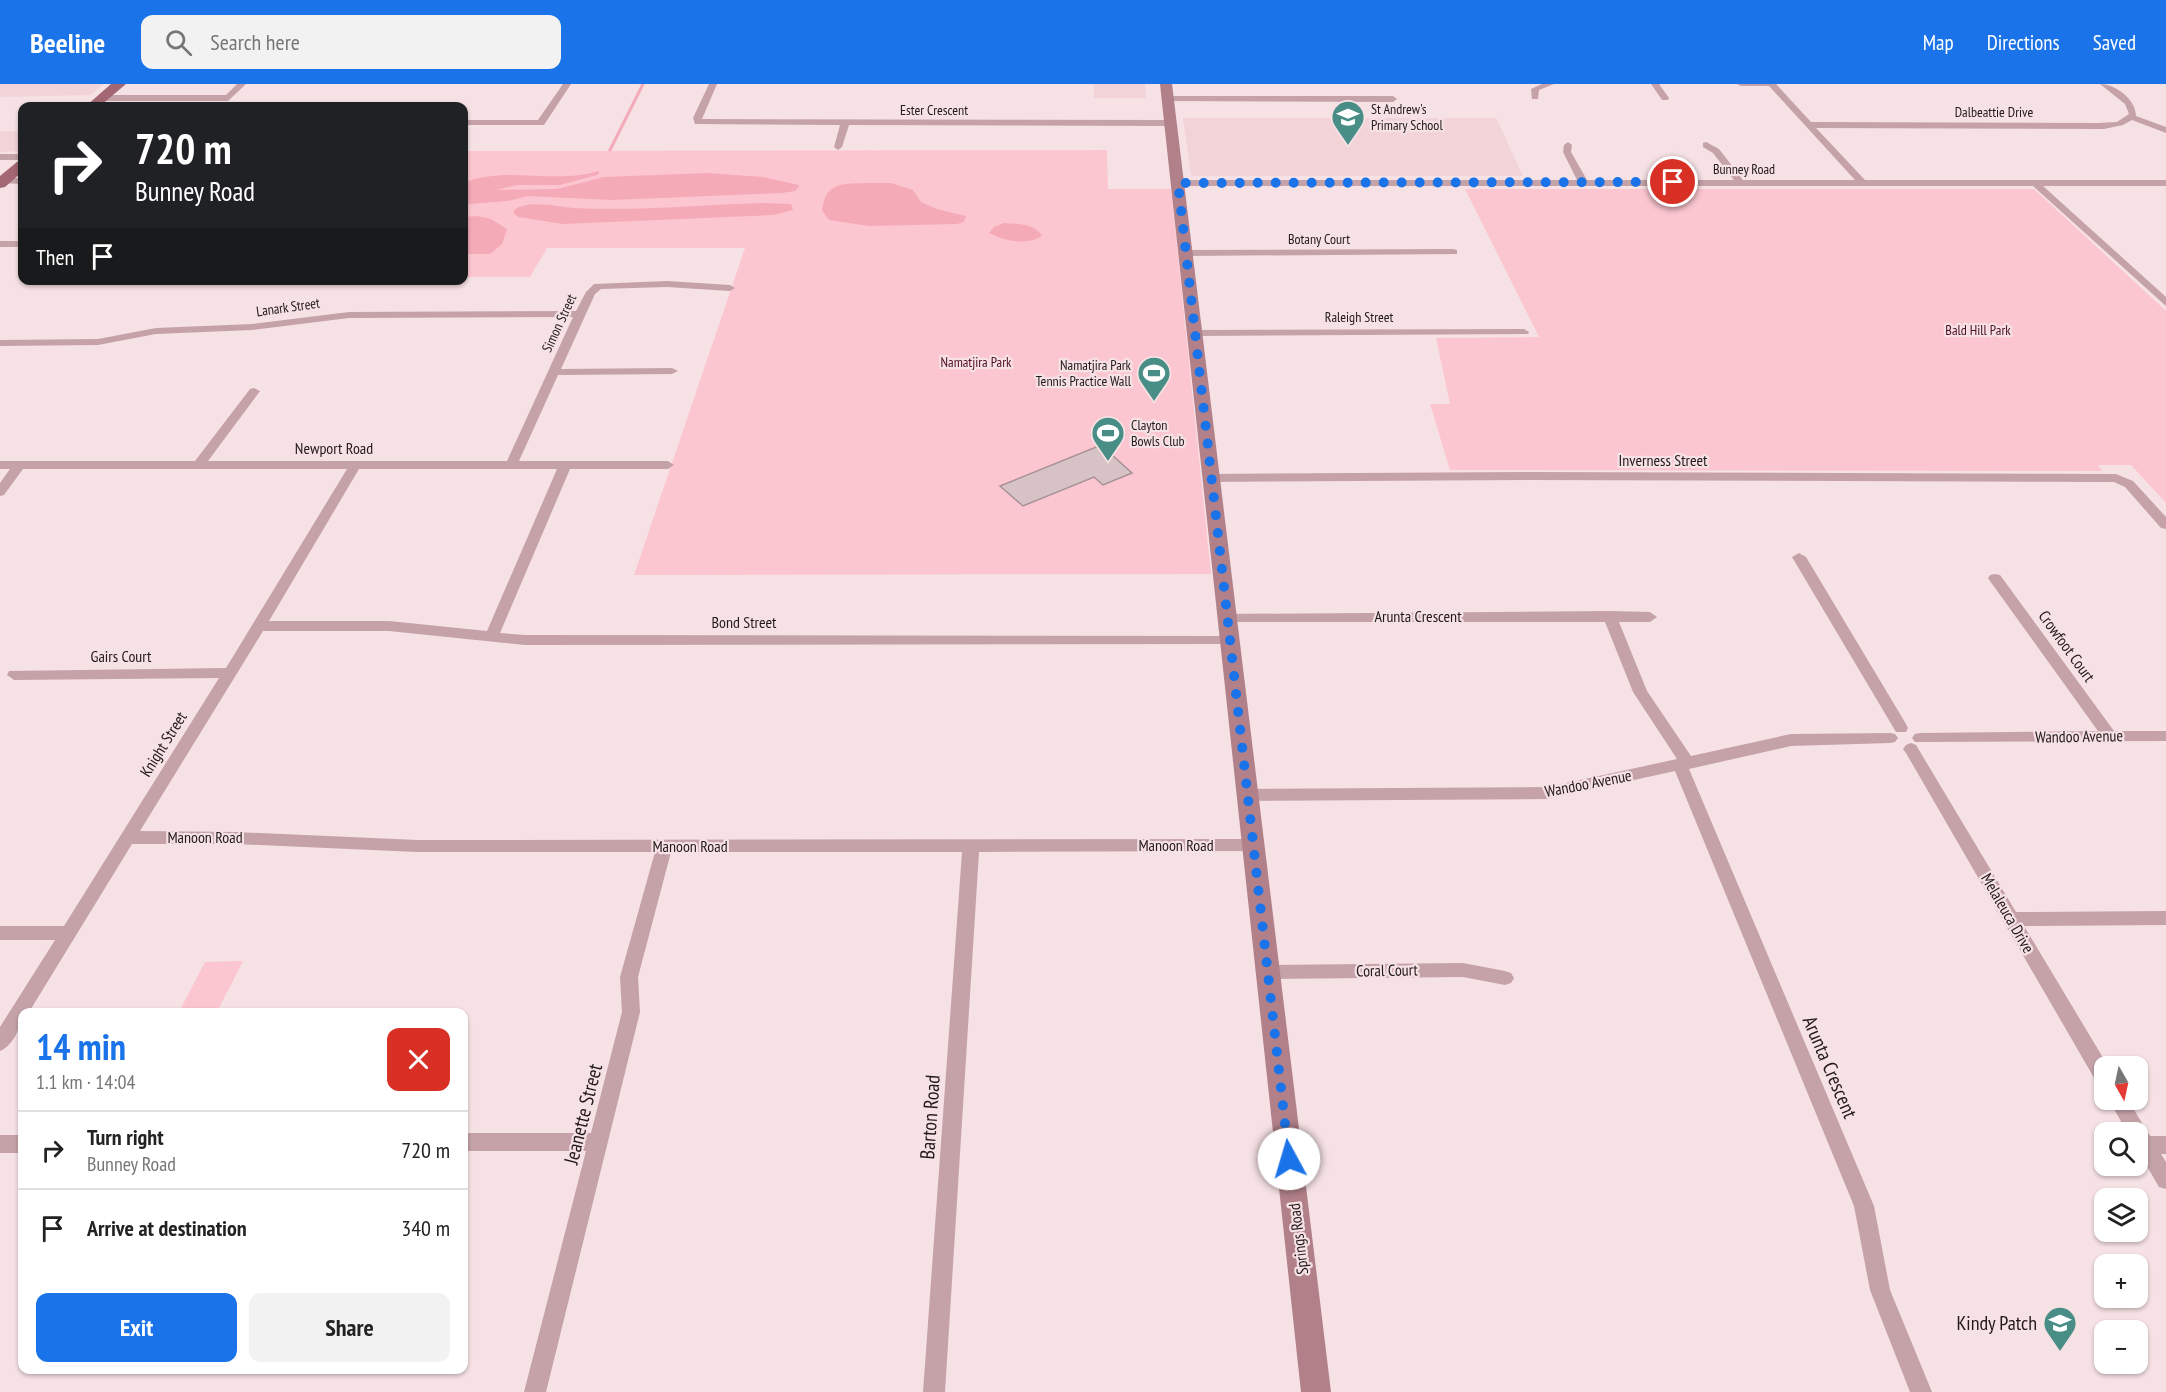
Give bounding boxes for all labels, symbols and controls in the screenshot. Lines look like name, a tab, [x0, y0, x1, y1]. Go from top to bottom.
search box	[141, 15, 561, 69]
text: Beeline	[30, 24, 105, 61]
icon: search	[162, 26, 195, 59]
text: Search here	[210, 28, 300, 56]
text: Map	[1923, 29, 1954, 56]
text: Directions	[1987, 29, 2060, 56]
text: Saved	[2093, 29, 2136, 56]
school or university icon: St Andrew's Primary School	[1330, 99, 1366, 146]
place label: St Andrew's Primary School	[1371, 100, 1443, 134]
street label: Ester Crescent	[900, 101, 968, 119]
street label: Dalbeattie Drive	[1955, 103, 2034, 121]
text: 720 m	[135, 121, 232, 176]
icon: right	[36, 126, 114, 204]
pin	[1647, 156, 1698, 207]
street label: Bunney Road	[1713, 160, 1775, 178]
icon: arrive	[1656, 165, 1689, 198]
text: Bunney Road	[135, 174, 255, 208]
street label: Botany Court	[1288, 230, 1350, 248]
icon: arrive	[86, 240, 119, 273]
text: Then	[36, 243, 74, 271]
street label: Simon Street	[538, 291, 580, 355]
street label: Lanark Street	[255, 294, 321, 320]
street label: Raleigh Street	[1325, 308, 1393, 326]
park label: Bald Hill Park	[1945, 321, 2011, 339]
park label: Namatjira Park	[941, 353, 1012, 371]
sports icon: Namatjira Park Tennis Practice Wall	[1136, 355, 1172, 402]
place label: Namatjira Park Tennis Practice Wall	[1036, 356, 1132, 390]
sports icon: Clayton Bowls Club	[1090, 415, 1126, 462]
place label: Clayton Bowls Club	[1131, 416, 1185, 450]
street label: Newport Road	[295, 438, 373, 458]
street label: Inverness Street	[1619, 450, 1708, 470]
street label: Arunta Crescent	[1374, 606, 1462, 626]
street label: Crowfoot Court	[2034, 606, 2100, 686]
street label: Bond Street	[712, 612, 777, 632]
street label: Gairs Court	[91, 646, 152, 666]
street label: Knight Street	[135, 707, 191, 780]
street label: Wandoo Avenue	[2035, 725, 2123, 747]
street label: Wandoo Avenue	[1543, 765, 1633, 801]
street label: Manoon Road	[167, 827, 243, 847]
street label: Manoon Road	[1138, 835, 1214, 855]
street label: Manoon Road	[652, 836, 728, 856]
street label: Melaleuca Drive	[1977, 870, 2039, 956]
street label: Coral Court	[1356, 959, 1419, 981]
street label: Arunta Crescent	[1797, 1012, 1863, 1123]
text: 14 min	[36, 1023, 126, 1070]
button: close	[387, 1028, 450, 1091]
north arrow	[2094, 1056, 2148, 1110]
map controls	[2094, 1056, 2148, 1374]
street label: Jeanette Street	[558, 1060, 608, 1168]
text: 1.1 km · 14:04	[36, 1069, 135, 1095]
street label: Barton Road	[914, 1074, 946, 1160]
button: search	[2094, 1122, 2148, 1176]
text: Turn right	[87, 1123, 164, 1151]
position arrow	[1257, 1127, 1321, 1191]
icon: right	[36, 1134, 69, 1167]
text: 720 m	[401, 1136, 450, 1164]
text: Bunney Road	[87, 1151, 176, 1177]
button: layers	[2094, 1188, 2148, 1242]
street label: Springs Road	[1284, 1202, 1312, 1276]
icon: arrive	[36, 1212, 69, 1245]
text: Arrive at destination	[87, 1214, 247, 1242]
text: 340 m	[401, 1214, 450, 1242]
button: +	[2094, 1254, 2148, 1308]
button: Exit	[36, 1293, 237, 1362]
button: Share	[249, 1293, 450, 1362]
school or university icon: Kindy Patch	[2042, 1305, 2078, 1352]
place label: Kindy Patch	[1956, 1310, 2037, 1336]
button: −	[2094, 1320, 2148, 1374]

